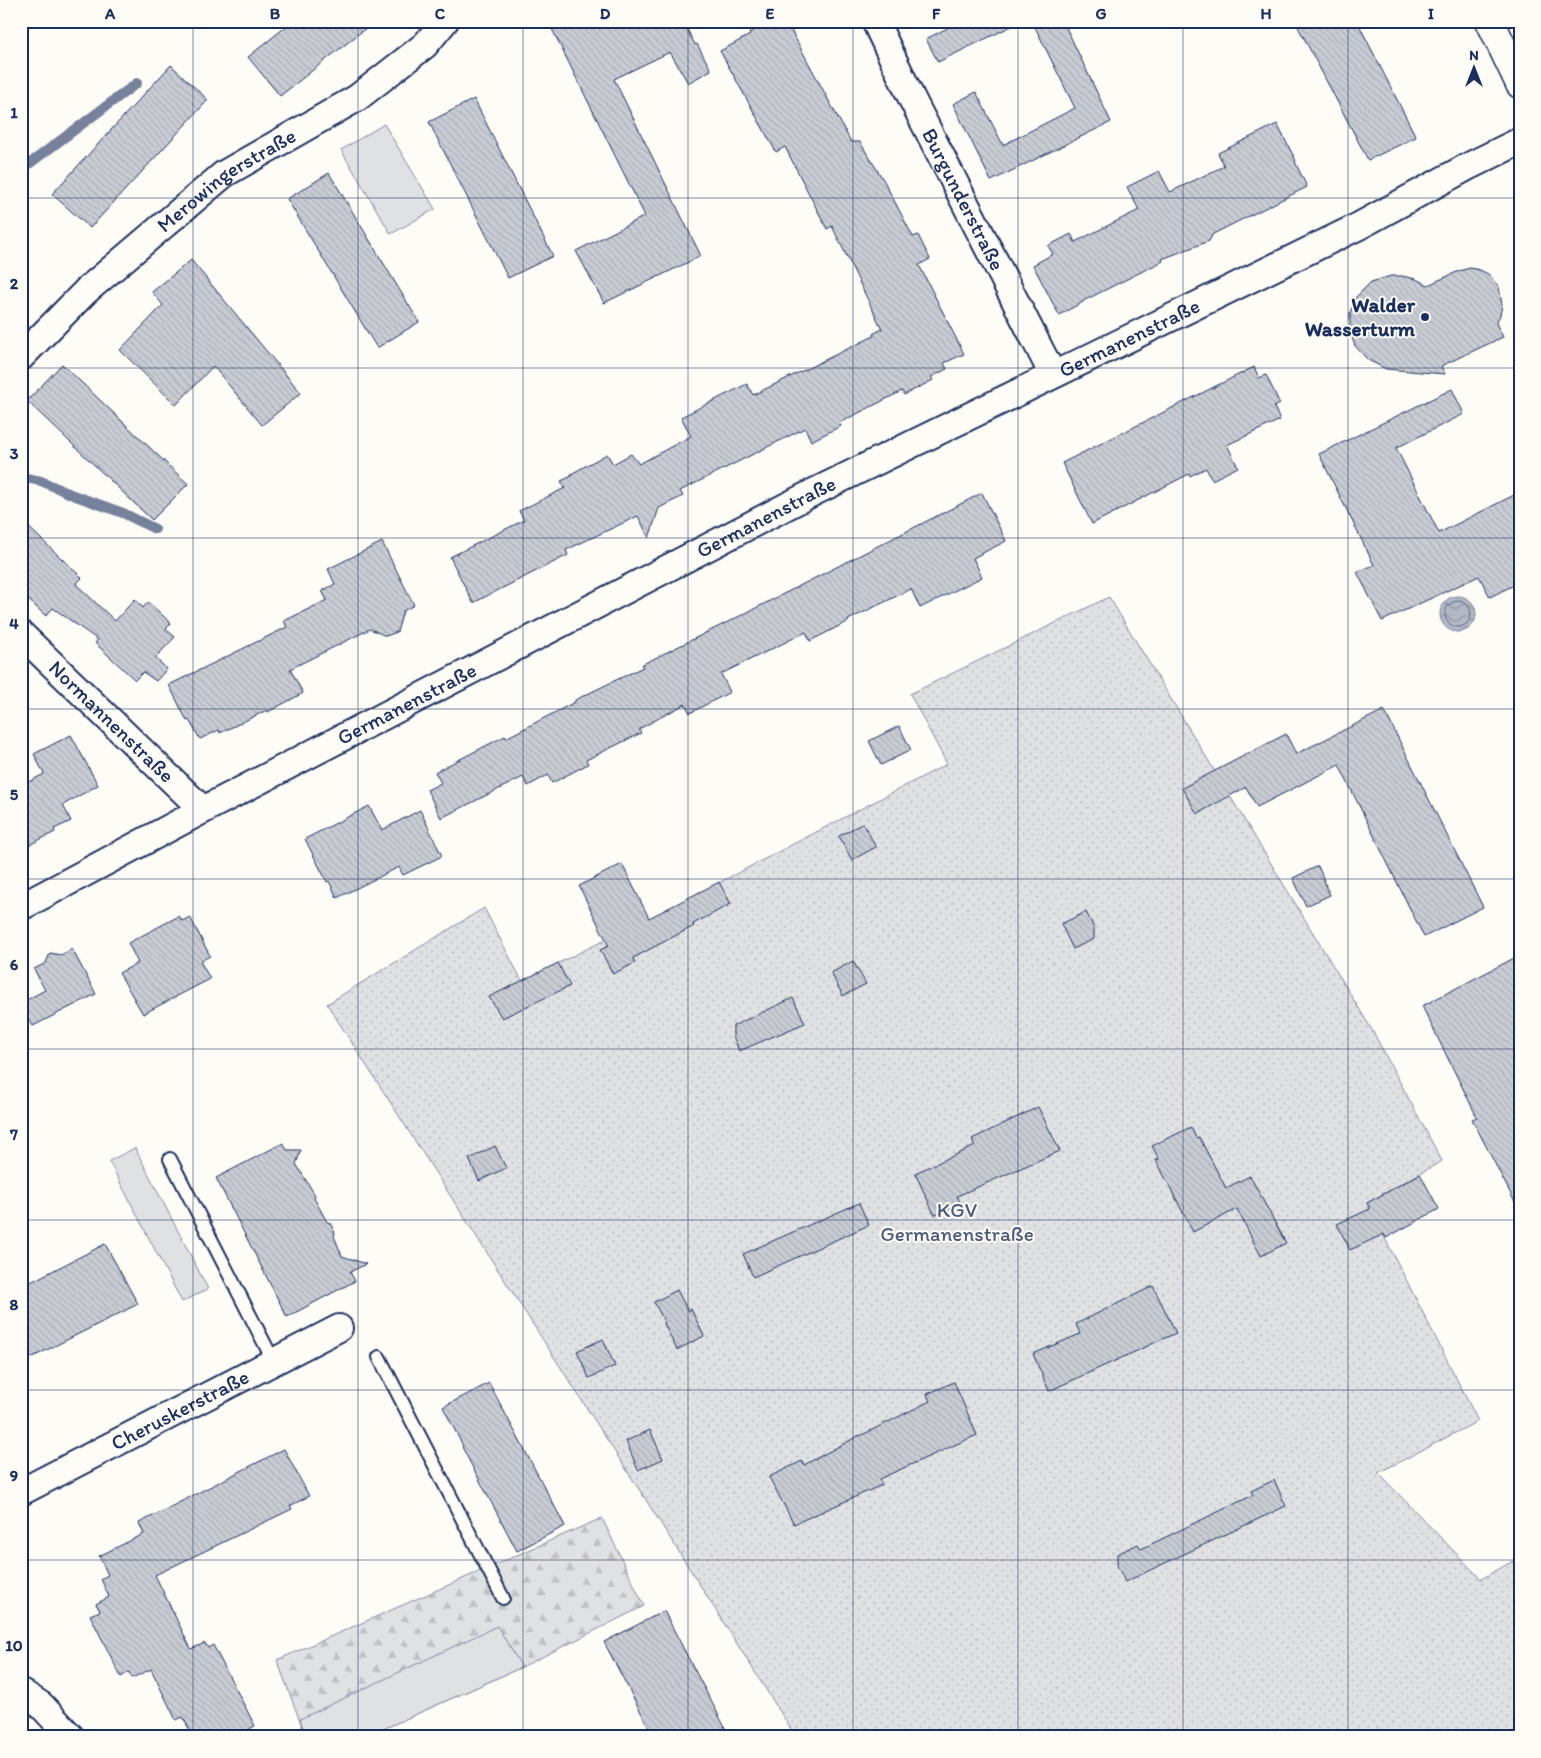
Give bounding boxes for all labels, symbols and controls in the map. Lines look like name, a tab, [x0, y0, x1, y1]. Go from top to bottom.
text: A	[104, 4, 116, 23]
text: B	[270, 4, 281, 23]
text: C	[435, 4, 446, 23]
text: D	[600, 4, 611, 23]
text: E	[766, 4, 775, 23]
text: F	[932, 4, 941, 23]
text: G	[1095, 4, 1107, 23]
text: H	[1260, 4, 1272, 23]
text: I	[1428, 4, 1434, 23]
north arrow	[1448, 42, 1498, 92]
text: N	[1469, 47, 1479, 64]
text: 1	[10, 103, 18, 122]
street label: Merowingerstraße	[152, 123, 300, 237]
street label: Burgunderstraße	[917, 124, 1010, 274]
text: 2	[10, 274, 19, 293]
place label: Walder Wasserturm	[1305, 292, 1416, 341]
street label: Germanenstraße	[1055, 293, 1204, 383]
marker: Walder Wasserturm	[1419, 311, 1431, 323]
text: 3	[10, 444, 19, 463]
street label: Germanenstraße	[692, 470, 840, 563]
text: 4	[9, 614, 19, 633]
street label: Normannenstraße	[44, 655, 180, 787]
street label: Germanenstraße	[333, 657, 480, 750]
text: 5	[10, 785, 19, 804]
text: 6	[10, 955, 19, 974]
text: 7	[9, 1125, 18, 1144]
park label: KGV Germanenstraße	[880, 1197, 1034, 1246]
text: 8	[10, 1295, 19, 1314]
street label: Cheruskerstraße	[107, 1364, 253, 1455]
text: 9	[10, 1466, 18, 1485]
text: 10	[5, 1636, 23, 1655]

